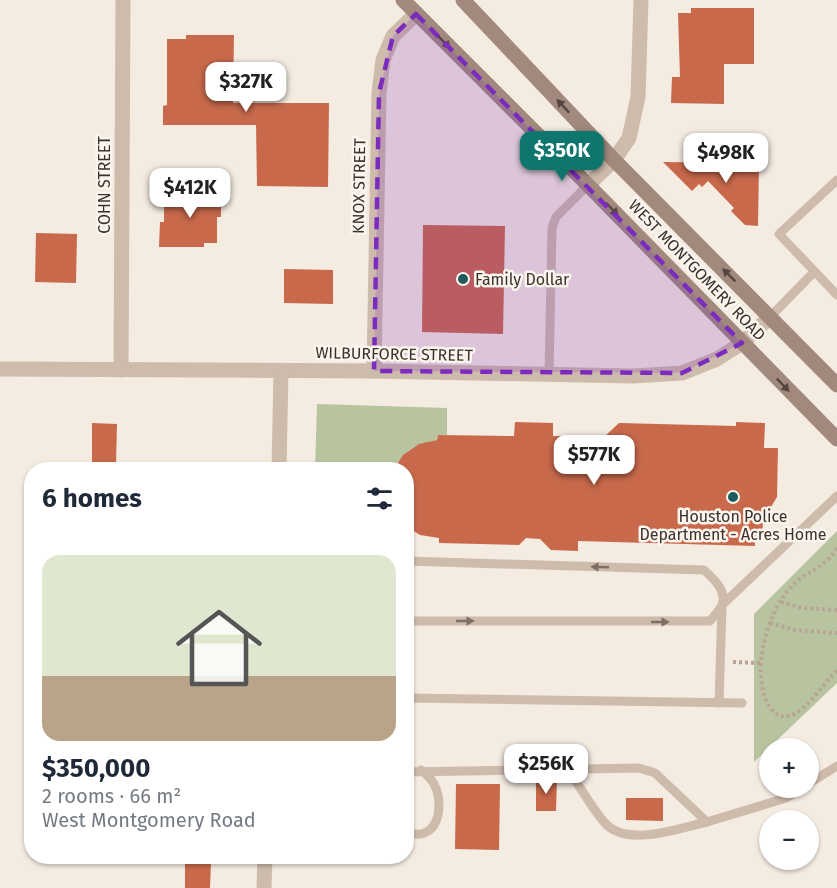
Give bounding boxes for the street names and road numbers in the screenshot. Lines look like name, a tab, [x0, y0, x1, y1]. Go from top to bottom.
street label: COHN STREET	[95, 136, 114, 234]
street label: KNOX STREET	[349, 137, 369, 234]
street label: WEST MONTGOMERY ROAD	[625, 195, 769, 345]
street label: WILBURFORCE STREET	[315, 343, 474, 365]

